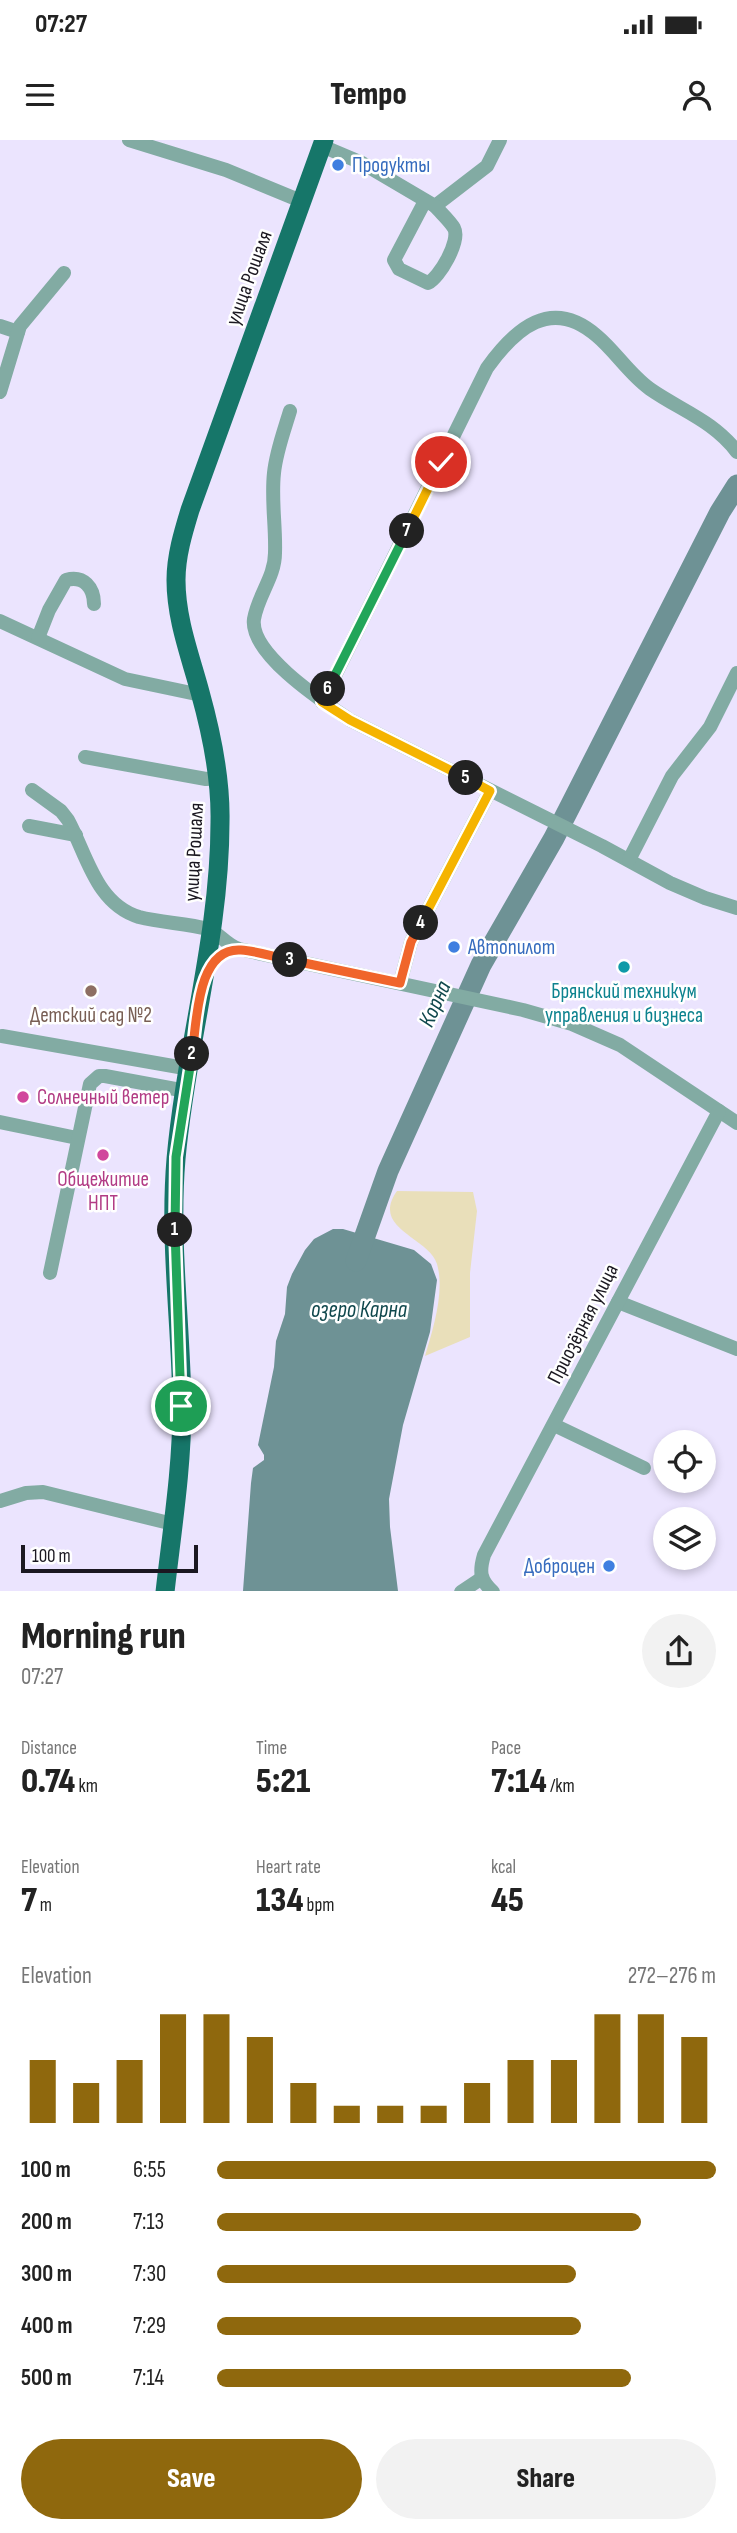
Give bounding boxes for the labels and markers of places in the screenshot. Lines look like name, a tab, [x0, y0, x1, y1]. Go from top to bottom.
place label: Продукты	[352, 153, 430, 178]
marker: Продукты	[330, 157, 346, 173]
pin	[411, 432, 471, 492]
pin: 7	[390, 514, 424, 548]
pin: 6	[310, 672, 346, 706]
pin: 5	[448, 760, 484, 796]
pin: 4	[404, 906, 438, 940]
place label: Автопилот	[467, 935, 555, 960]
marker: Автопилот	[446, 939, 462, 955]
pin: 3	[272, 942, 308, 978]
marker: Брянский техникум управления и бизнеса	[616, 959, 632, 975]
place label: Брянский техникум управления и бизнеса	[545, 979, 703, 1028]
marker: Детский сад №2	[83, 983, 99, 999]
place label: Детский сад №2	[30, 1003, 152, 1028]
pin: 2	[174, 1037, 210, 1072]
place label: Солнечный ветер	[37, 1085, 169, 1110]
marker: Солнечный ветер	[15, 1089, 31, 1105]
marker: Общежитие НПТ	[95, 1147, 111, 1163]
place label: Общежитие НПТ	[57, 1167, 149, 1216]
pin: 1	[158, 1212, 192, 1248]
pin	[151, 1376, 211, 1436]
place label: Доброцен	[524, 1554, 595, 1579]
marker: Доброцен	[601, 1558, 617, 1574]

